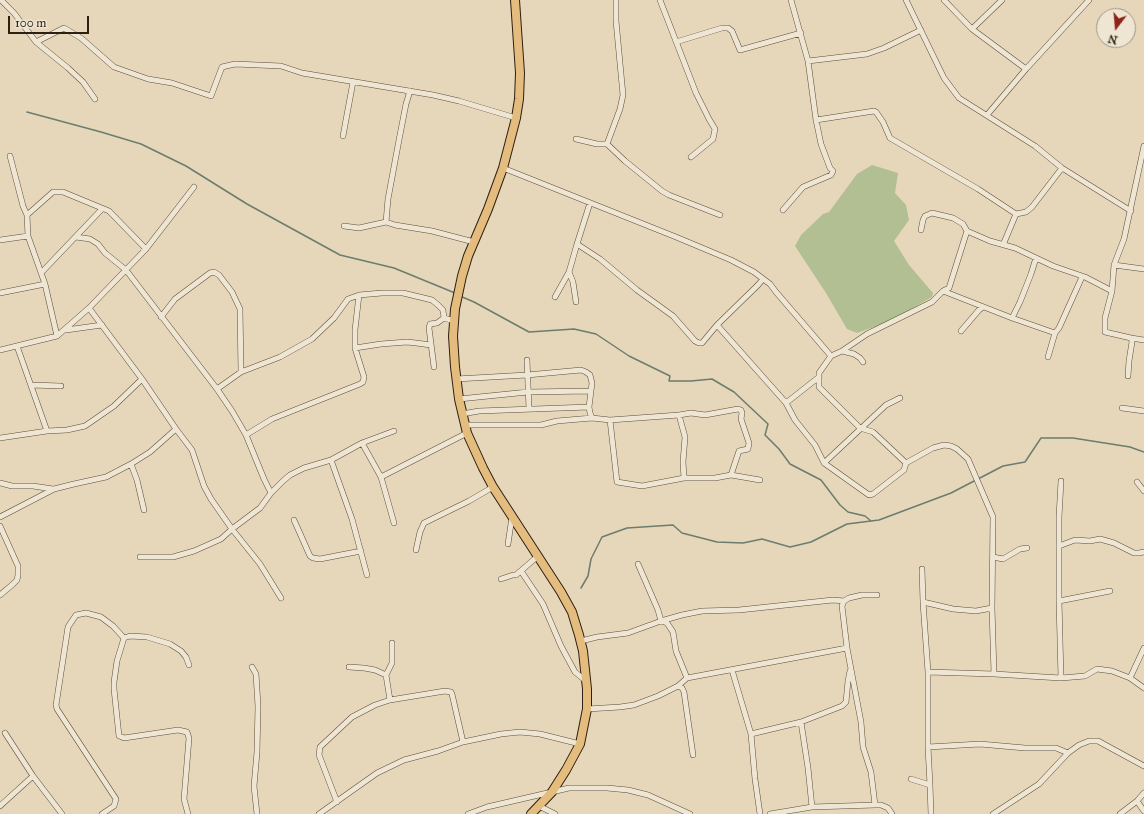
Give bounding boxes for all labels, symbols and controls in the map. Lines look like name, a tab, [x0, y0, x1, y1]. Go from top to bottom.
scale bar	[10, 8, 91, 34]
north arrow	[1096, 8, 1136, 48]
text: 100 m	[15, 16, 46, 30]
text: N	[1107, 32, 1119, 47]

